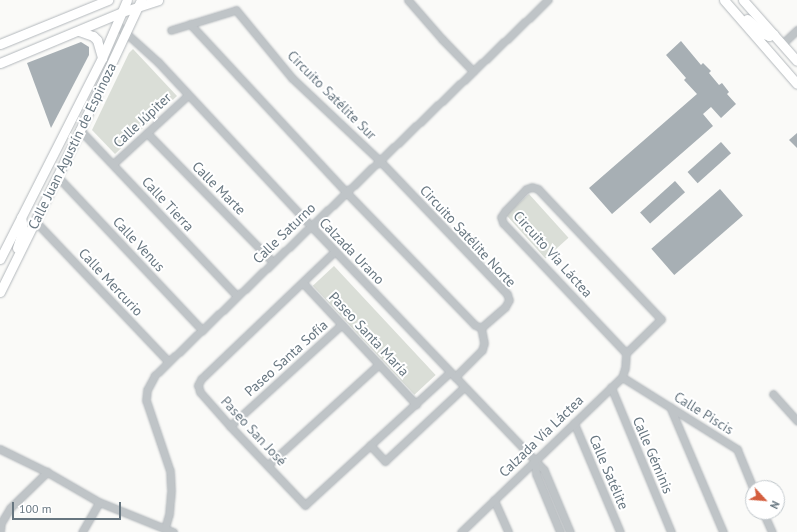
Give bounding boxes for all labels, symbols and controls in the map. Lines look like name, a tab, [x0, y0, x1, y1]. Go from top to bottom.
street label: Circuito Satélite Sur	[284, 47, 380, 143]
street label: Calle Juan Agustín de Espinoza	[24, 60, 120, 232]
street label: Calle Júpiter	[110, 89, 174, 151]
street label: Calle Marte	[189, 158, 249, 218]
street label: Calle Tierra	[138, 173, 198, 235]
street label: Circuito Satélite Norte	[416, 182, 520, 290]
street label: Calle Saturno	[249, 199, 319, 267]
street label: Circuito Vía Láctea	[510, 207, 596, 301]
street label: Calle Venus	[109, 213, 169, 275]
street label: Calzada Urano	[316, 214, 388, 288]
street label: Calle Mercurio	[75, 245, 147, 319]
street label: Paseo Santa María	[326, 288, 412, 380]
street label: Paseo Santa Sofía	[241, 316, 331, 400]
street label: Calle Piscis	[671, 388, 737, 438]
street label: Calzada Vía Láctea	[495, 391, 587, 481]
street label: Paseo San José	[218, 393, 290, 469]
street label: Calle Géminis	[629, 414, 677, 496]
street label: Calle Satélite	[586, 432, 632, 512]
north arrow	[745, 480, 785, 520]
scale bar	[14, 494, 123, 520]
text: N	[767, 498, 783, 511]
text: 100 m	[19, 501, 52, 516]

